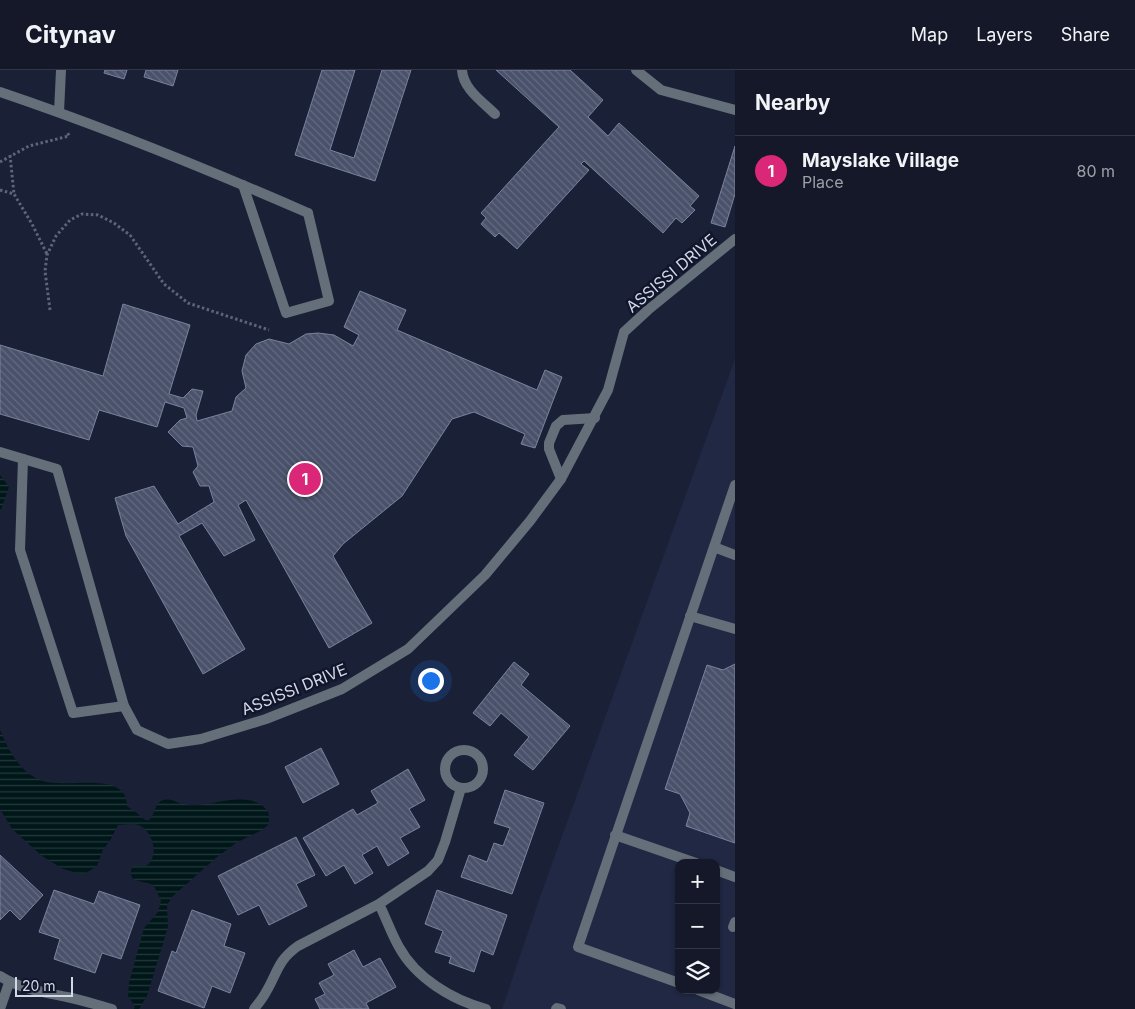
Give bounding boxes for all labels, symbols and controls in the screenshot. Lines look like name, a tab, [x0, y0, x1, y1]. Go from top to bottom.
text: Citynav	[25, 20, 116, 49]
text: Map	[911, 24, 948, 45]
text: Layers	[976, 24, 1033, 45]
text: Share	[1061, 24, 1110, 45]
text: Nearby	[755, 90, 830, 115]
text: Mayslake Village	[802, 149, 959, 172]
text: 1	[768, 161, 774, 181]
text: 80 m	[1076, 161, 1115, 181]
text: Place	[802, 172, 844, 192]
street label: ASSISSI DRIVE	[622, 229, 720, 317]
pin: 1	[289, 460, 321, 498]
street label: ASSISSI DRIVE	[238, 659, 350, 719]
your location	[418, 668, 444, 694]
map controls	[675, 859, 720, 994]
button: +	[675, 859, 720, 904]
button: −	[675, 904, 720, 949]
button: layers	[675, 949, 720, 994]
scale bar	[15, 974, 72, 997]
text: 20 m	[22, 977, 56, 994]

